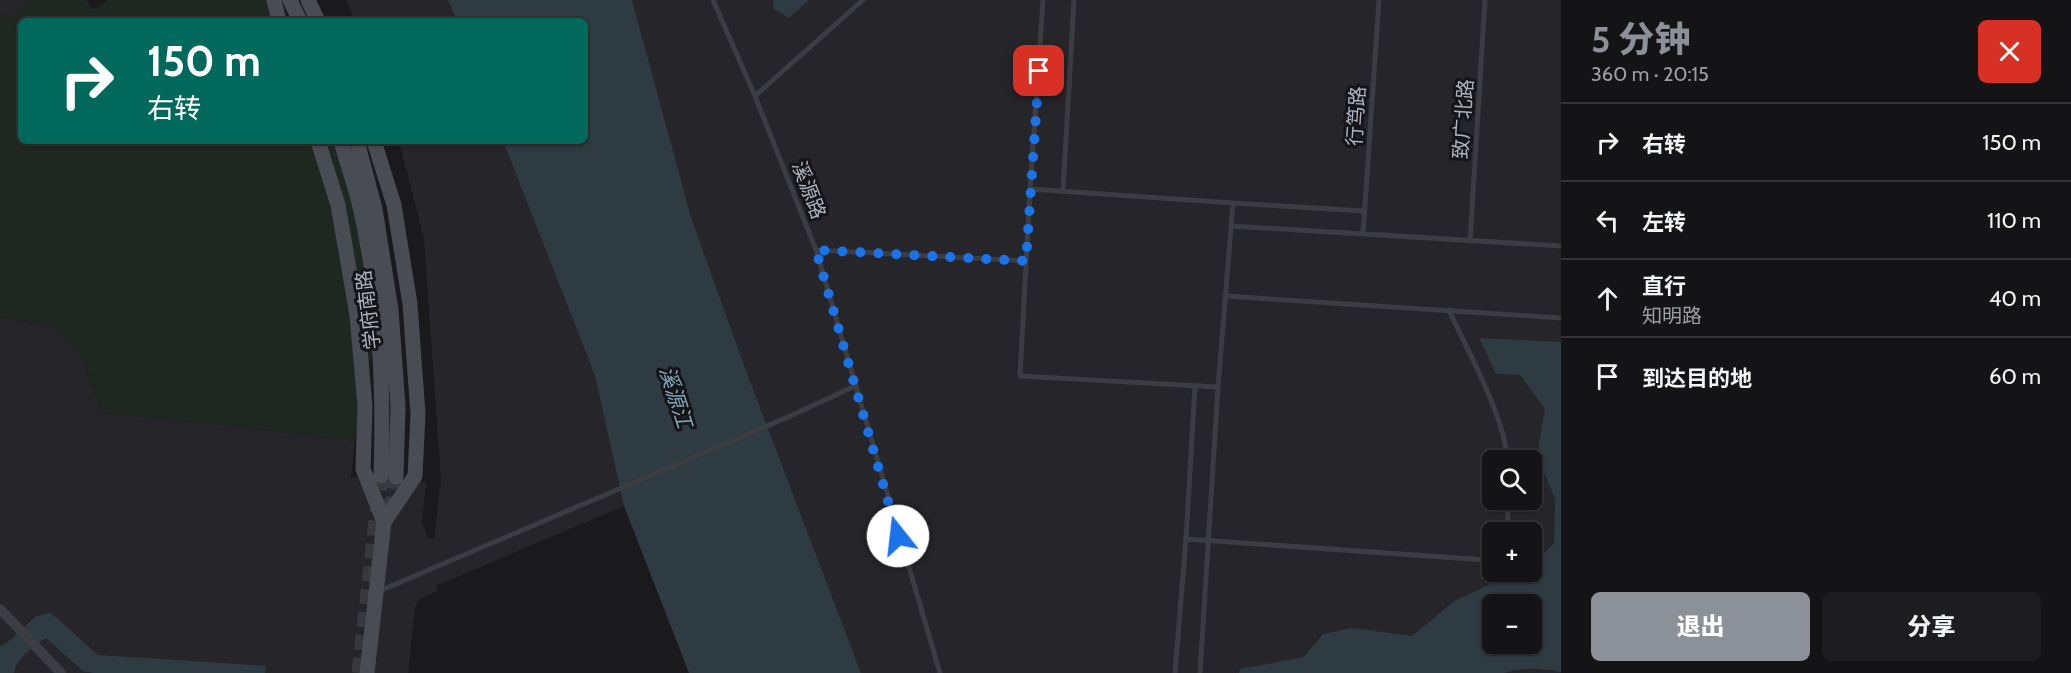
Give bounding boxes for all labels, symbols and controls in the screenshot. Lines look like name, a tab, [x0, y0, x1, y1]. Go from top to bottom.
text: 5 分钟	[1591, 17, 1690, 61]
button: close	[1978, 20, 2041, 83]
text: 150 m	[147, 35, 261, 87]
icon: right	[48, 42, 126, 120]
pin	[1013, 45, 1064, 96]
icon: arrive	[1022, 54, 1055, 87]
text: 360 m · 20:15	[1591, 62, 1709, 86]
street label: 致广北路	[1448, 78, 1478, 160]
street label: 行笃路	[1342, 85, 1370, 147]
text: 右转	[147, 92, 201, 125]
icon: right	[1591, 126, 1624, 159]
text: 150 m	[1982, 129, 2041, 156]
text: 右转	[1642, 131, 1686, 158]
street label: 溪源路	[787, 158, 831, 222]
icon: left	[1591, 204, 1624, 237]
text: 110 m	[1987, 207, 2041, 234]
text: 左转	[1642, 209, 1686, 236]
street label: 学府南路	[351, 269, 385, 351]
text: 直行	[1642, 273, 1686, 300]
icon: ahead	[1591, 282, 1624, 315]
text: 40 m	[1989, 285, 2041, 312]
text: 知明路	[1642, 304, 1702, 328]
icon: arrive	[1591, 360, 1624, 393]
water label: 溪源江	[654, 363, 698, 433]
text: 60 m	[1989, 363, 2041, 390]
text: 到达目的地	[1642, 365, 1752, 392]
map controls	[1482, 450, 1542, 654]
button: search	[1482, 450, 1542, 510]
position arrow	[866, 504, 930, 568]
button: +	[1482, 522, 1542, 582]
button: 退出	[1591, 592, 1810, 661]
button: 分享	[1822, 592, 2041, 661]
button: −	[1482, 594, 1542, 654]

